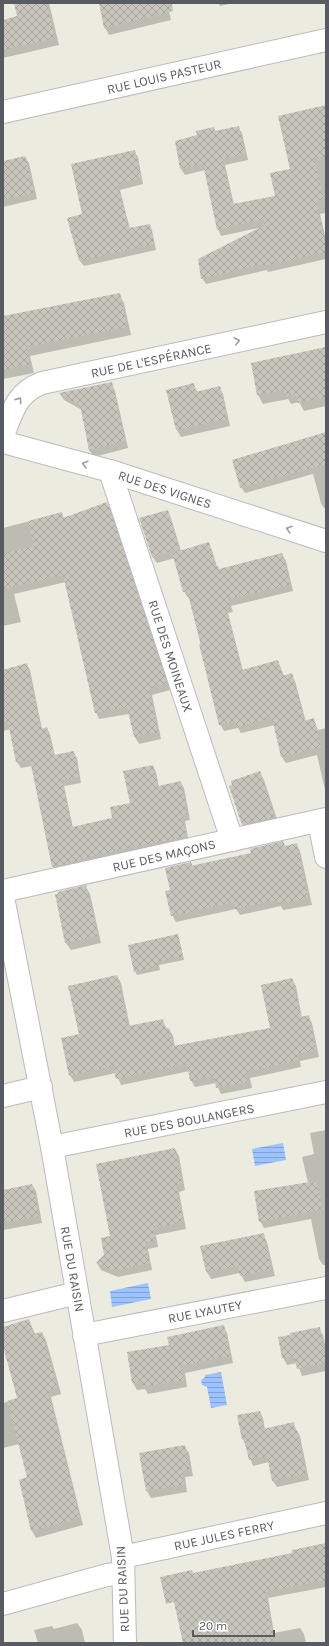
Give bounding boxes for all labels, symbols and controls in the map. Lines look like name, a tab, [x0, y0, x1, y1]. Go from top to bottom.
street label: RUE LOUIS PASTEUR	[106, 56, 223, 97]
street label: RUE DE L'ESPÉRANCE	[89, 338, 213, 381]
one-way arrow	[233, 338, 240, 346]
one-way arrow	[14, 397, 22, 404]
one-way arrow	[81, 461, 88, 469]
street label: RUE DES VIGNES	[116, 467, 213, 512]
one-way arrow	[286, 525, 293, 534]
street label: RUE DES MOINEAUX	[145, 598, 196, 714]
street label: RUE DES MAÇONS	[111, 836, 217, 875]
street label: RUE DES BOULANGERS	[123, 1100, 256, 1141]
street label: RUE DU RAISIN	[58, 1225, 87, 1313]
street label: RUE LYAUTEY	[167, 1297, 243, 1326]
street label: RUE JULES FERRY	[173, 1518, 276, 1553]
street label: RUE DU RAISIN	[113, 1545, 132, 1633]
scale bar	[193, 1612, 274, 1638]
text: 20 m	[199, 1619, 227, 1633]

